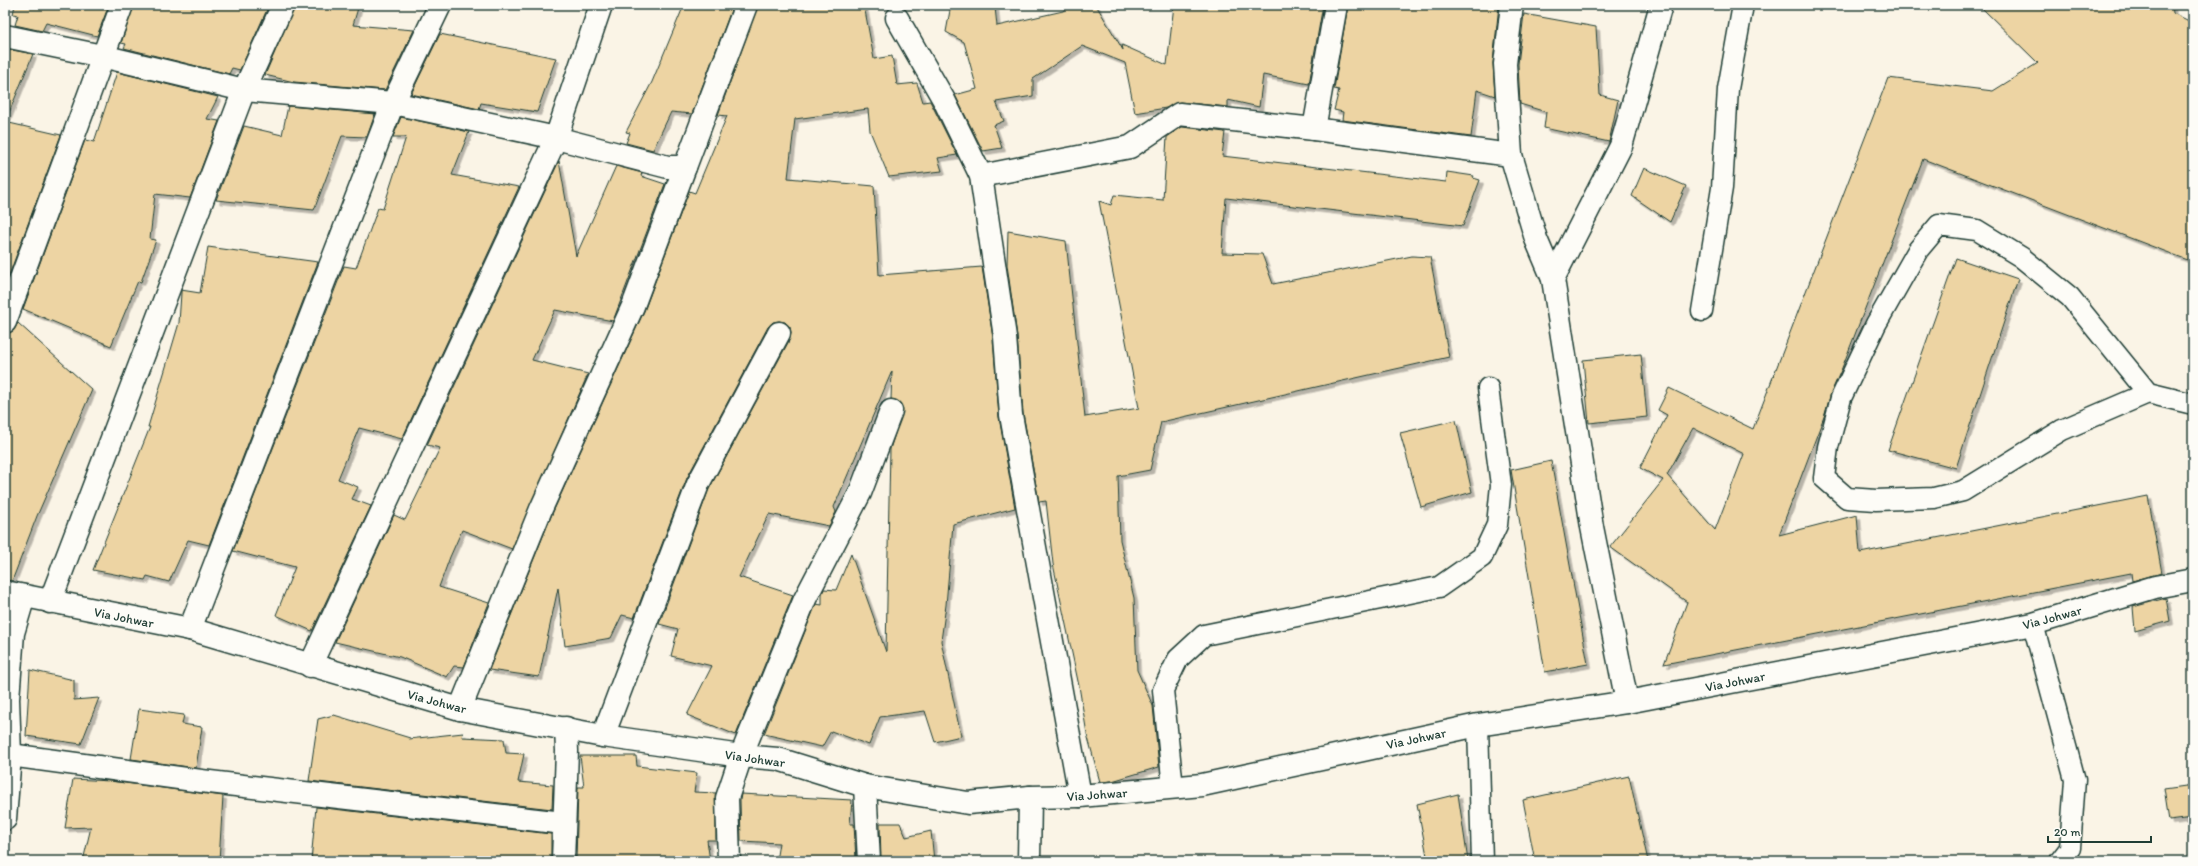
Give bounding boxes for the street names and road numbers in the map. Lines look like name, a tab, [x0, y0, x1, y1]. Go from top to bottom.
street label: Via Johwar	[2021, 602, 2084, 633]
street label: Via Johwar	[93, 604, 156, 631]
street label: Via Johwar	[1704, 668, 1767, 695]
street label: Via Johwar	[406, 686, 469, 717]
street label: Via Johwar	[1385, 725, 1448, 752]
street label: Via Johwar	[724, 747, 787, 770]
street label: Via Johwar	[1066, 785, 1129, 804]

